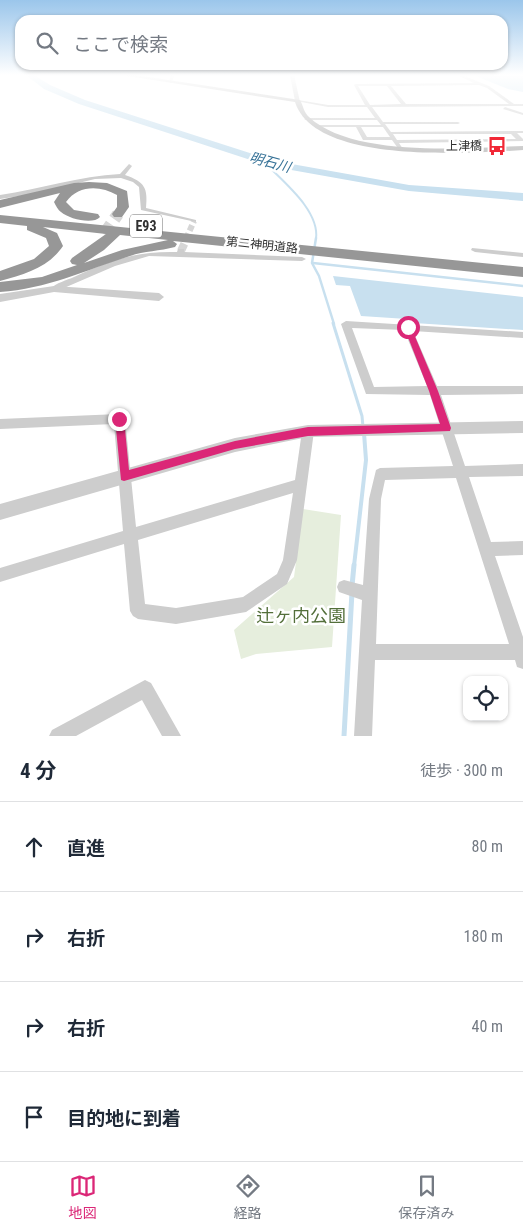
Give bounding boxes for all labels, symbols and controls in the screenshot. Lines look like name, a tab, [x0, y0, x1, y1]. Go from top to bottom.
search box	[15, 15, 508, 70]
icon: search	[33, 29, 61, 57]
text: ここで検索	[73, 33, 168, 56]
bus stop icon: 上津橋	[486, 135, 508, 157]
place label: 上津橋	[446, 139, 482, 153]
water label: 明石川	[248, 149, 294, 176]
road number: E93	[130, 215, 162, 238]
street label: 第二神明道路	[225, 234, 299, 256]
route start	[397, 316, 420, 339]
route end	[108, 408, 131, 431]
park label: 辻ヶ内公園	[256, 605, 346, 626]
map controls	[463, 676, 508, 721]
button: locate	[463, 676, 508, 721]
text: 4 分	[20, 759, 56, 783]
text: 徒歩 · 300 m	[420, 761, 503, 780]
icon: ahead	[20, 833, 48, 861]
text: 直進	[67, 837, 105, 860]
text: 80 m	[471, 837, 503, 856]
icon: right	[20, 923, 48, 951]
text: 右折	[67, 927, 105, 950]
text: 180 m	[464, 927, 503, 946]
icon: right	[20, 1013, 48, 1041]
text: 右折	[67, 1017, 105, 1040]
text: 40 m	[471, 1017, 503, 1036]
icon: arrive	[20, 1103, 48, 1131]
text: 目的地に到着	[67, 1107, 181, 1130]
tab: 地図	[69, 1172, 97, 1222]
tab: 経路	[234, 1172, 262, 1222]
tab: 保存済み	[399, 1172, 455, 1222]

